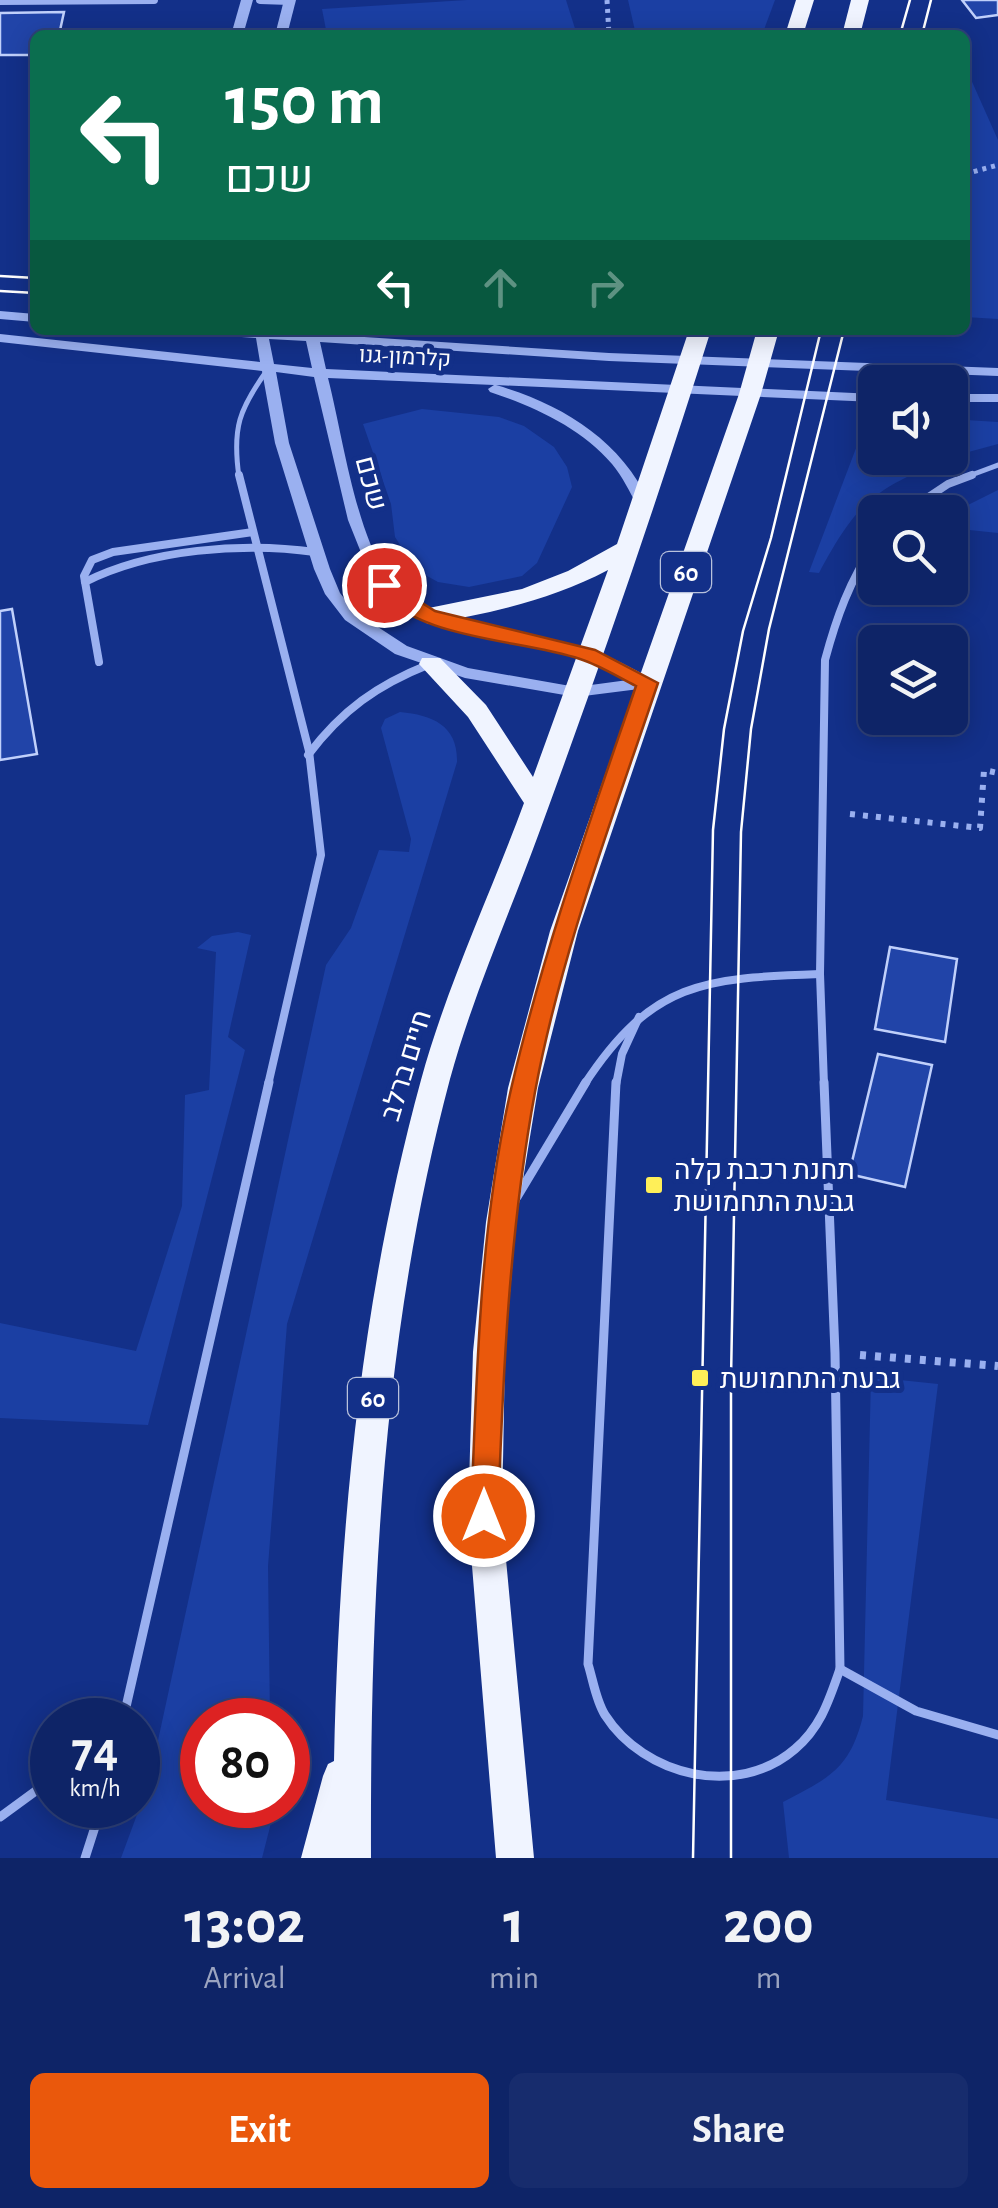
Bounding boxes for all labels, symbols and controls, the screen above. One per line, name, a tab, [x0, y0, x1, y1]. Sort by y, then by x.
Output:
text: 150 m	[225, 67, 384, 137]
icon: left	[60, 70, 190, 200]
text: שכם	[225, 156, 314, 201]
icon: left	[368, 260, 423, 315]
icon: ahead	[473, 260, 528, 315]
icon: right	[578, 260, 633, 315]
street label: קלרמון-גנו	[358, 344, 452, 370]
map controls	[858, 365, 968, 735]
button: sound	[858, 365, 968, 475]
street label: שכם	[349, 453, 391, 514]
button: search	[858, 495, 968, 605]
pin	[342, 543, 427, 628]
road number: 60	[661, 552, 711, 592]
icon: arrive	[357, 558, 412, 613]
button: layers	[858, 625, 968, 735]
street label: חיים ברלב	[377, 1007, 437, 1124]
place label: תחנת רכבת קלה גבעת התחמושת	[674, 1157, 855, 1217]
marker: תחנת רכבת קלה גבעת התחמושת	[643, 1174, 665, 1196]
place label: גבעת התחמושת	[720, 1366, 901, 1394]
marker: גבעת התחמושת	[689, 1367, 711, 1389]
road number: 60	[348, 1378, 398, 1418]
position arrow	[432, 1464, 536, 1568]
speed limit sign: 80	[180, 1698, 310, 1828]
text: 74	[72, 1726, 118, 1776]
text: km/h	[69, 1776, 121, 1801]
text: 13:02	[184, 1894, 305, 1954]
text: 1	[503, 1894, 525, 1954]
text: 200	[723, 1894, 814, 1954]
text: Arrival	[203, 1962, 286, 1994]
text: min	[489, 1962, 539, 1994]
text: m	[756, 1962, 781, 1994]
button: Exit	[30, 2073, 489, 2188]
button: Share	[509, 2073, 968, 2188]

